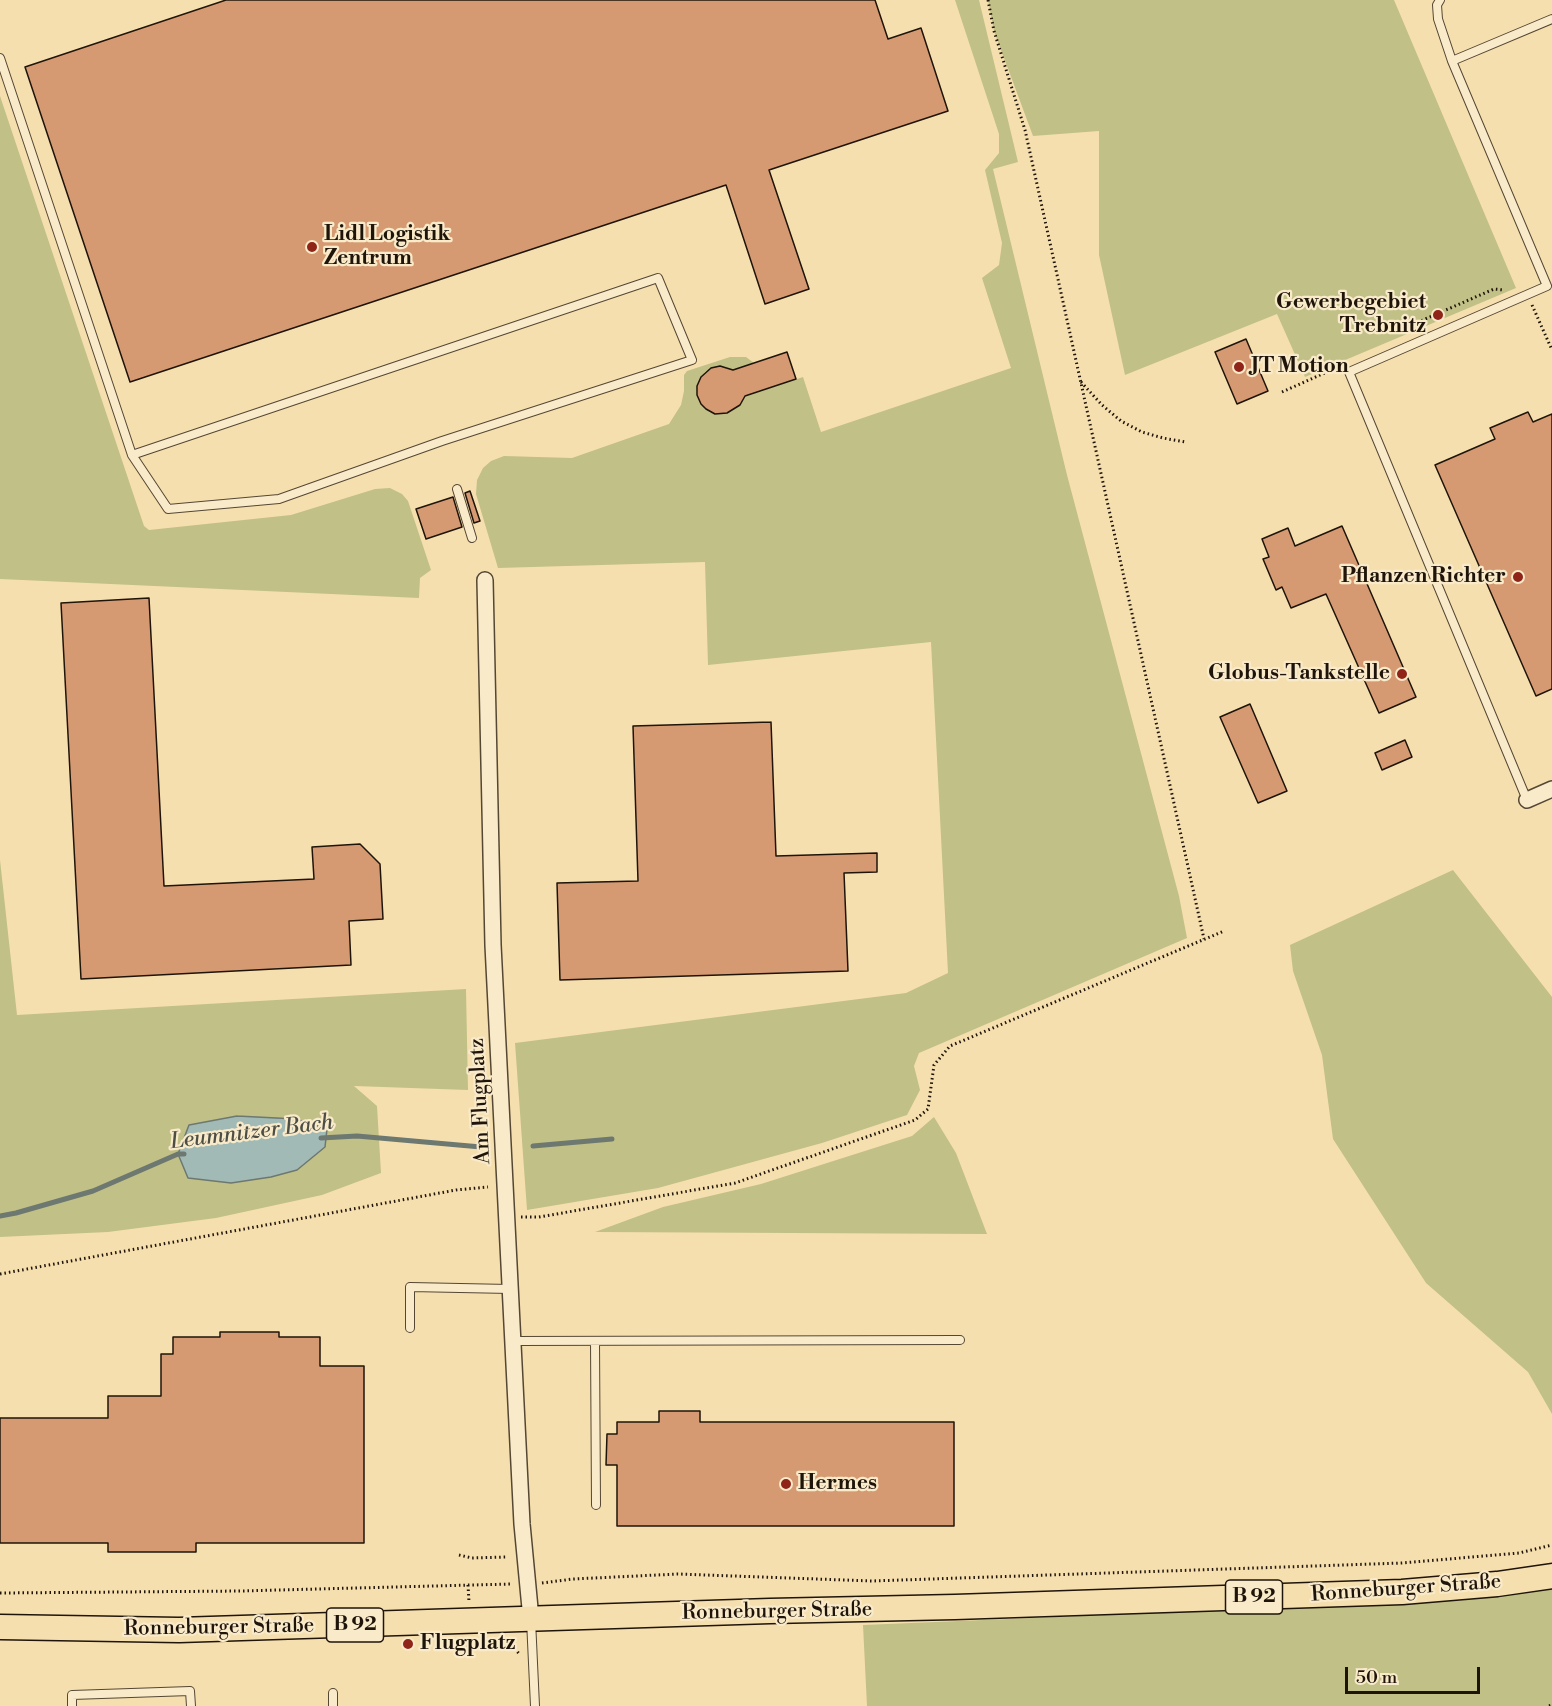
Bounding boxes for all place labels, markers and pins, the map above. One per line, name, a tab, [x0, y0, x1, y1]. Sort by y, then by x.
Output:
place label: Lidl Logistik Zentrum	[324, 222, 450, 272]
marker: Lidl Logistik Zentrum	[305, 240, 319, 254]
place label: Gewerbegebiet Trebnitz	[1276, 290, 1426, 340]
marker: Gewerbegebiet Trebnitz	[1431, 308, 1445, 322]
place label: JT Motion	[1251, 354, 1349, 380]
marker: JT Motion	[1232, 360, 1246, 374]
place label: Pflanzen Richter	[1341, 564, 1506, 590]
marker: Pflanzen Richter	[1511, 570, 1525, 584]
place label: Globus-Tankstelle	[1208, 661, 1390, 687]
marker: Globus-Tankstelle	[1395, 667, 1409, 681]
place label: Hermes	[798, 1471, 877, 1497]
marker: Hermes	[779, 1477, 793, 1491]
place label: Flugplatz	[420, 1631, 515, 1657]
marker: Flugplatz	[401, 1637, 415, 1651]

